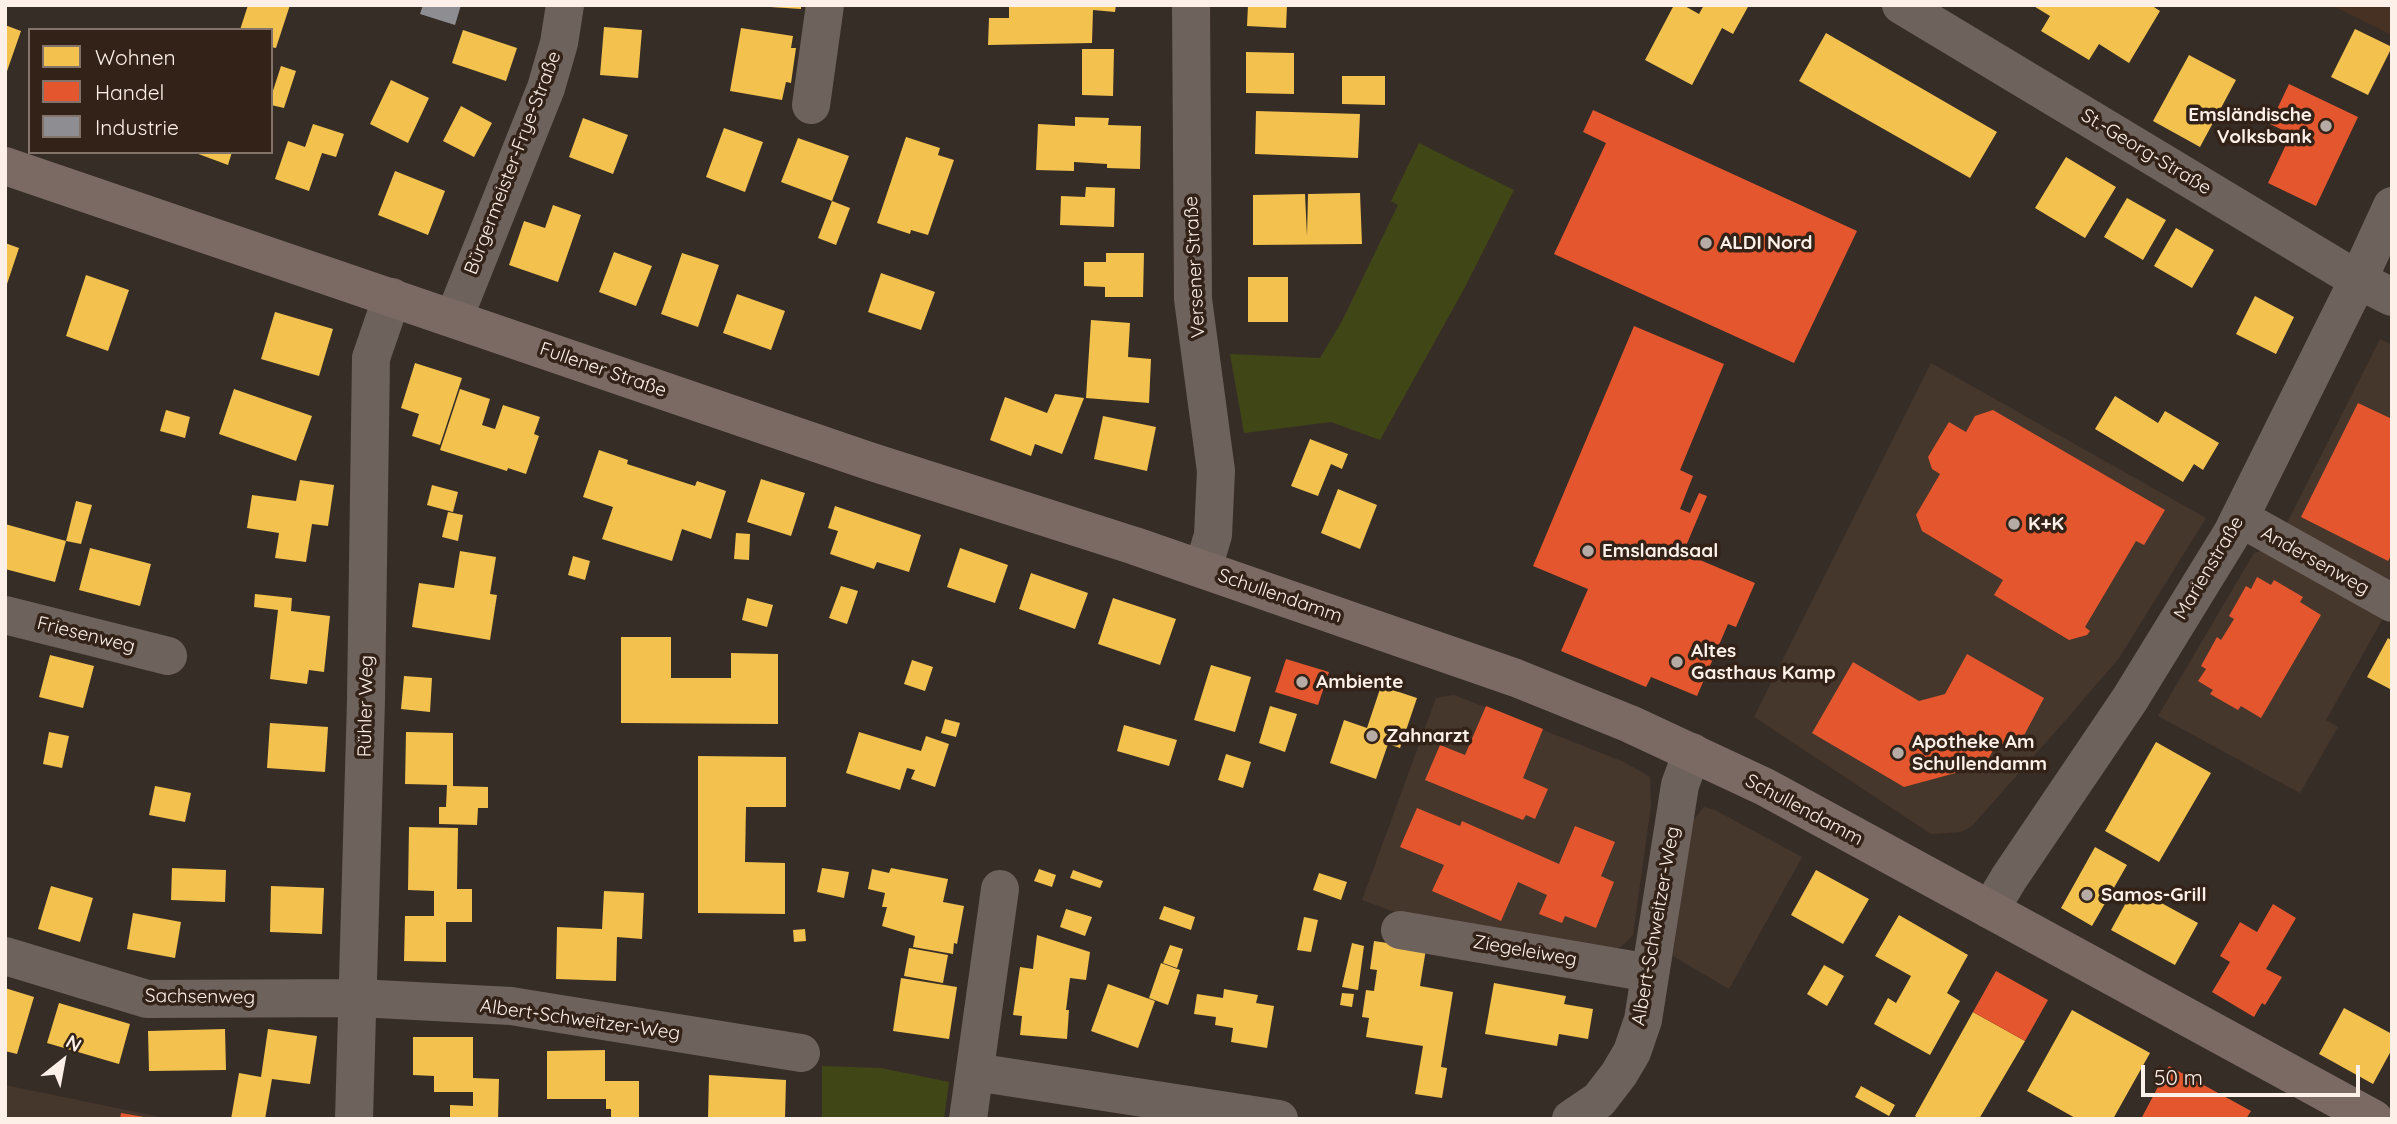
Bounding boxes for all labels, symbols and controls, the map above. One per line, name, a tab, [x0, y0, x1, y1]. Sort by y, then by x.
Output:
legend	[28, 28, 273, 154]
text: Wohnen	[95, 44, 176, 70]
street label: Bürgermeister-Frye-Straße	[460, 48, 566, 278]
text: Handel	[95, 79, 164, 105]
street label: St.-Georg-Straße	[2077, 104, 2215, 200]
place label: Emsländische Volksbank	[2188, 104, 2312, 148]
text: Industrie	[95, 114, 179, 140]
marker: Emsländische Volksbank	[2318, 118, 2334, 134]
street label: Versener Straße	[1180, 195, 1210, 339]
place label: ALDI Nord	[1720, 232, 1813, 254]
marker: ALDI Nord	[1698, 235, 1714, 251]
street label: Fullener Straße	[537, 338, 669, 402]
street label: Marienstraße	[2169, 512, 2249, 624]
place label: K+K	[2028, 513, 2064, 535]
marker: K+K	[2006, 516, 2022, 532]
street label: Andersenweg	[2257, 522, 2373, 600]
place label: Emslandsaal	[1602, 540, 1718, 562]
marker: Emslandsaal	[1580, 543, 1596, 559]
street label: Schullendamm	[1215, 564, 1345, 628]
street label: Friesenweg	[35, 612, 137, 658]
place label: Altes Gasthaus Kamp	[1691, 640, 1836, 684]
marker: Altes Gasthaus Kamp	[1669, 654, 1685, 670]
street label: Rühler Weg	[354, 655, 378, 757]
place label: Ambiente	[1316, 671, 1403, 693]
marker: Ambiente	[1294, 674, 1310, 690]
place label: Zahnarzt	[1386, 725, 1470, 747]
marker: Zahnarzt	[1364, 728, 1380, 744]
place label: Apotheke Am Schullendamm	[1912, 731, 2047, 775]
marker: Apotheke Am Schullendamm	[1890, 745, 1906, 761]
street label: Schullendamm	[1741, 769, 1867, 851]
street label: Albert-Schweitzer-Weg	[1627, 825, 1685, 1027]
place label: Samos-Grill	[2101, 884, 2207, 906]
marker: Samos-Grill	[2079, 887, 2095, 903]
street label: Ziegeleiweg	[1471, 931, 1579, 971]
street label: Sachsenweg	[145, 985, 255, 1009]
street label: Albert-Schweitzer-Weg	[478, 995, 682, 1045]
north arrow	[28, 1026, 98, 1096]
text: N	[62, 1029, 86, 1057]
scale bar	[2145, 1050, 2364, 1094]
text: 50 m	[2154, 1064, 2203, 1090]

